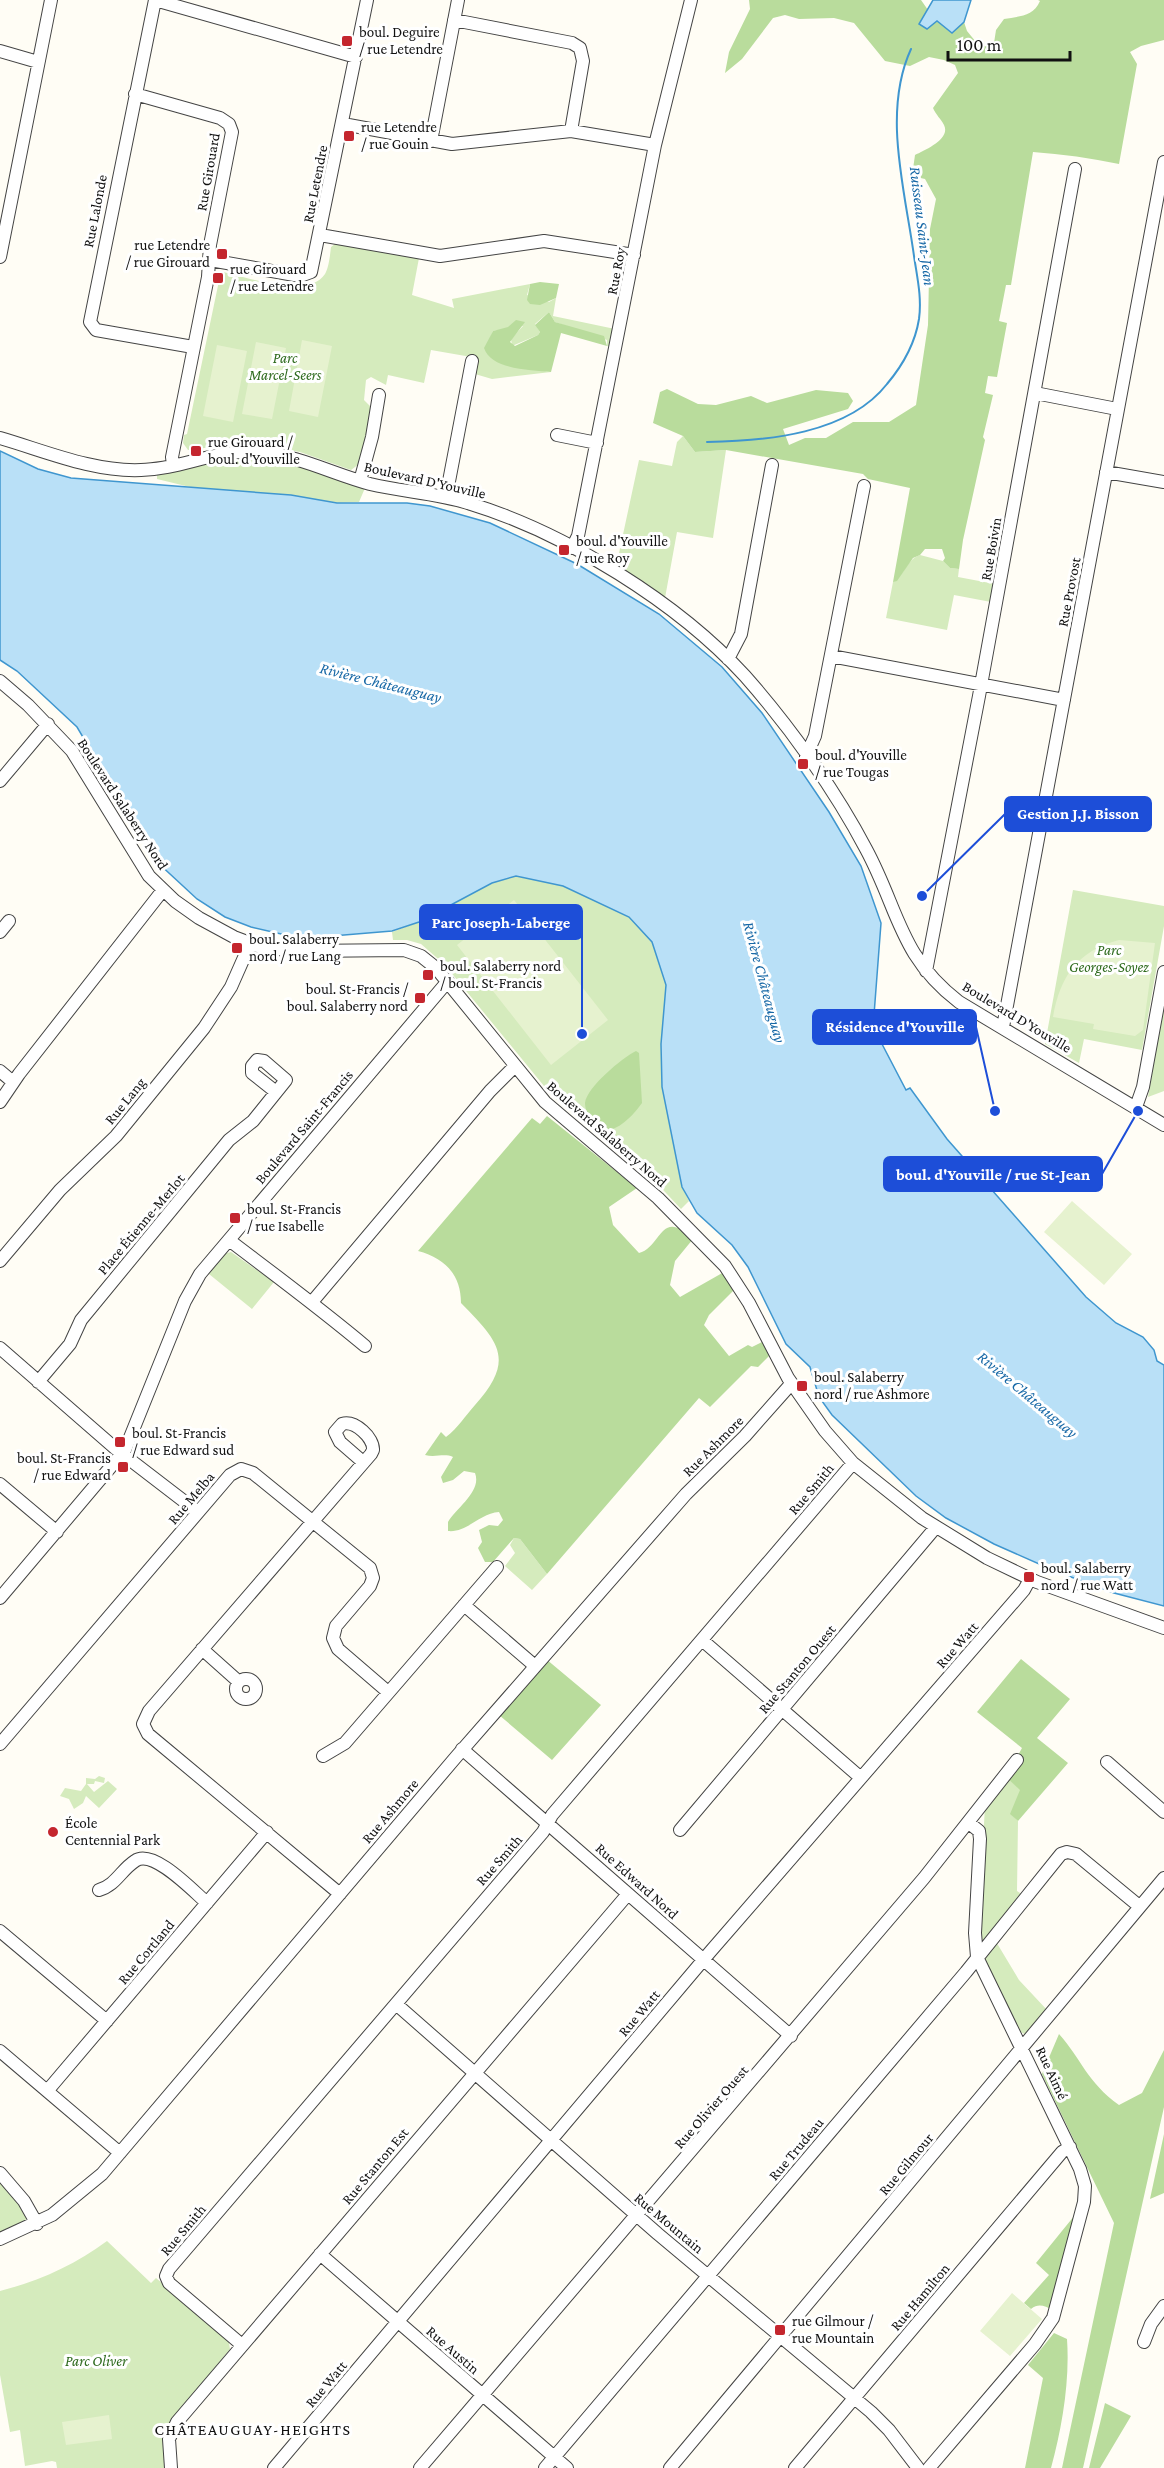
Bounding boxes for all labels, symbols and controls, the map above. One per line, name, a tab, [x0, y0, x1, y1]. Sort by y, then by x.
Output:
place label: boul. Deguire / rue Letendre	[359, 24, 443, 57]
scale bar	[948, 24, 1070, 62]
marker: boul. Deguire / rue Letendre	[340, 34, 354, 48]
text: 100 m	[957, 35, 1002, 55]
place label: rue Letendre / rue Gouin	[361, 119, 437, 152]
marker: rue Letendre / rue Gouin	[342, 129, 356, 143]
street label: Rue Girouard	[193, 132, 223, 212]
street label: Rue Letendre	[300, 144, 330, 224]
water label: Ruisseau Saint-Jean	[906, 166, 938, 287]
street label: Rue Lalonde	[80, 173, 110, 249]
place label: rue Letendre / rue Girouard	[125, 237, 210, 270]
street label: Rue Roy	[604, 246, 629, 296]
marker: rue Letendre / rue Girouard	[215, 247, 229, 261]
place label: rue Girouard / rue Letendre	[230, 261, 314, 294]
marker: rue Girouard / rue Letendre	[211, 271, 225, 285]
park label: Parc Marcel-Seers	[248, 350, 322, 383]
place label: rue Girouard / boul. d'Youville	[208, 434, 300, 467]
marker: rue Girouard / boul. d'Youville	[189, 444, 203, 458]
street label: Boulevard D'Youville	[363, 458, 488, 502]
street label: Rue Boivin	[978, 516, 1004, 582]
place label: boul. d'Youville / rue Roy	[576, 533, 668, 567]
marker: boul. d'Youville / rue Roy	[557, 543, 571, 557]
street label: Rue Provost	[1054, 555, 1084, 628]
water label: Rivière Châteauguay	[318, 659, 444, 707]
street label: Boulevard Salaberry Nord	[74, 735, 171, 873]
place label: boul. d'Youville / rue Tougas	[815, 747, 907, 781]
marker: boul. d'Youville / rue Tougas	[796, 757, 810, 771]
callout: Gestion J.J. Bisson	[1005, 797, 1151, 831]
text: Gestion J.J. Bisson	[1017, 805, 1139, 822]
callout: Parc Joseph-Laberge	[420, 905, 582, 939]
text: Parc Joseph-Laberge	[432, 914, 571, 931]
water label: Rivière Châteauguay	[739, 920, 789, 1045]
place label: boul. Salaberry nord / rue Lang	[249, 931, 341, 965]
marker: boul. Salaberry nord / rue Lang	[230, 941, 244, 955]
park label: Parc Georges-Soyez	[1069, 942, 1149, 976]
place label: boul. Salaberry nord / boul. St-Francis	[440, 958, 561, 991]
marker: boul. Salaberry nord / boul. St-Francis	[421, 968, 435, 982]
street label: Boulevard D'Youville	[960, 978, 1075, 1056]
place label: boul. St-Francis / boul. Salaberry nord	[287, 981, 409, 1015]
marker: boul. St-Francis / boul. Salaberry nord	[413, 991, 427, 1005]
callout: Résidence d'Youville	[813, 1010, 976, 1044]
text: Résidence d'Youville	[826, 1018, 965, 1035]
street label: Boulevard Saint-Francis	[252, 1067, 356, 1187]
street label: Rue Lang	[101, 1075, 149, 1128]
street label: Boulevard Salaberry Nord	[543, 1078, 670, 1191]
callout: boul. d'Youville / rue St-Jean	[884, 1157, 1102, 1191]
text: boul. d'Youville / rue St-Jean	[895, 1166, 1090, 1183]
street label: Place Étienne-Merlot	[94, 1170, 188, 1278]
place label: boul. St-Francis / rue Isabelle	[247, 1201, 341, 1234]
marker: boul. St-Francis / rue Isabelle	[228, 1211, 242, 1225]
water label: Rivière Châteauguay	[974, 1348, 1081, 1442]
place label: boul. Salaberry nord / rue Ashmore	[814, 1369, 930, 1402]
marker: boul. Salaberry nord / rue Ashmore	[795, 1379, 809, 1393]
street label: Rue Ashmore	[679, 1412, 747, 1480]
place label: boul. St-Francis / rue Edward sud	[132, 1425, 234, 1458]
marker: boul. St-Francis / rue Edward sud	[113, 1435, 127, 1449]
place label: boul. St-Francis / rue Edward	[17, 1450, 111, 1483]
marker: boul. St-Francis / rue Edward	[116, 1460, 130, 1474]
street label: Rue Smith	[785, 1460, 837, 1518]
street label: Rue Melba	[165, 1469, 217, 1527]
place label: boul. Salaberry nord / rue Watt	[1041, 1560, 1134, 1593]
marker: boul. Salaberry nord / rue Watt	[1022, 1570, 1036, 1584]
street label: Rue Watt	[933, 1618, 982, 1671]
street label: Rue Stanton Ouest	[755, 1621, 839, 1717]
street label: Rue Ashmore	[358, 1775, 422, 1846]
place label: École Centennial Park	[65, 1815, 161, 1848]
marker: École Centennial Park	[46, 1825, 60, 1839]
street label: Rue Smith	[473, 1832, 525, 1888]
street label: Rue Edward Nord	[593, 1840, 682, 1922]
street label: Rue Cortland	[115, 1917, 178, 1987]
street label: Rue Watt	[615, 1986, 664, 2039]
street label: Rue Aimé	[1033, 2044, 1071, 2102]
street label: Rue Olivier Ouest	[671, 2062, 752, 2152]
street label: Rue Trudeau	[765, 2115, 827, 2183]
street label: Rue Stanton Est	[338, 2124, 412, 2207]
street label: Rue Gilmour	[876, 2129, 937, 2198]
street label: Rue Mountain	[631, 2189, 707, 2257]
street label: Rue Smith	[157, 2201, 209, 2259]
street label: Rue Hamilton	[887, 2260, 953, 2334]
place label: rue Gilmour / rue Mountain	[792, 2313, 874, 2346]
street label: Rue Austin	[423, 2323, 483, 2377]
marker: rue Gilmour / rue Mountain	[773, 2323, 787, 2337]
park label: Parc Oliver	[65, 2353, 128, 2369]
street label: Rue Watt	[302, 2357, 351, 2410]
district label: CHÂTEAUGUAY-HEIGHTS	[155, 2421, 352, 2438]

